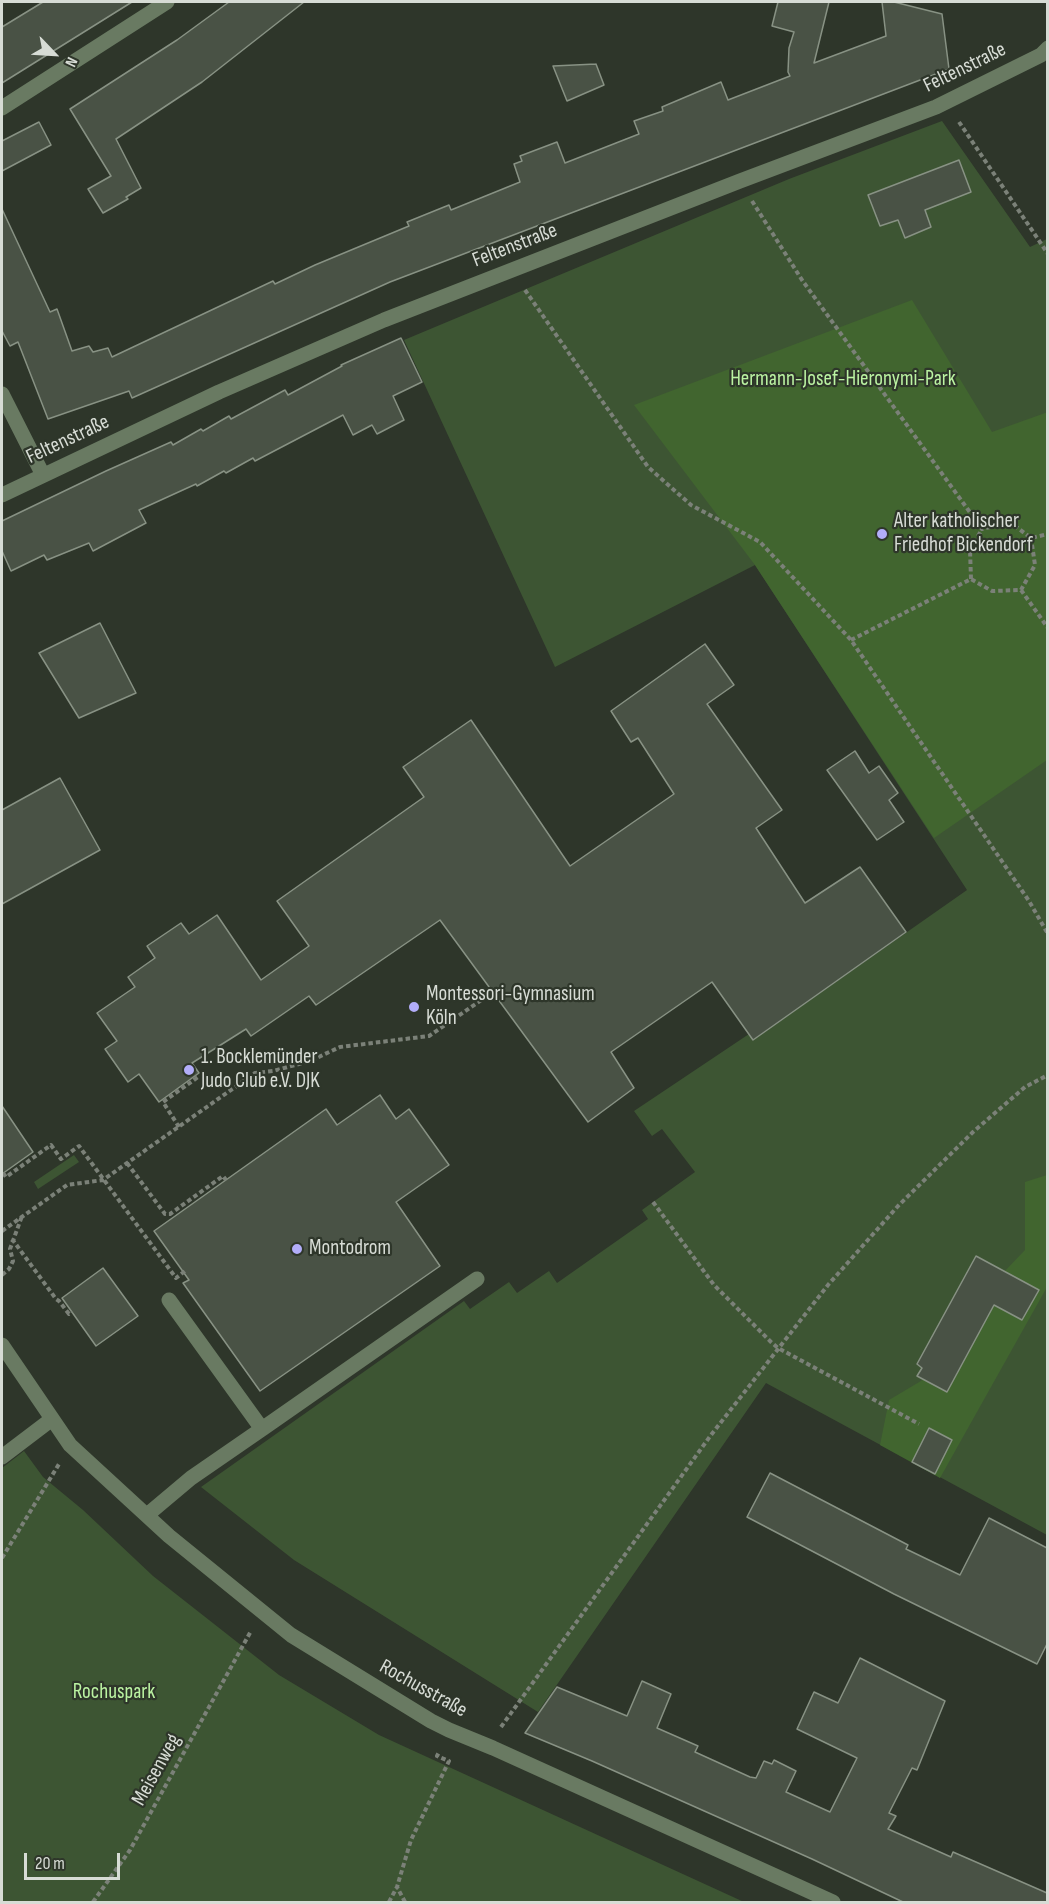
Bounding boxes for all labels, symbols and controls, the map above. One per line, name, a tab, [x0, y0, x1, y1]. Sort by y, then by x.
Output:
north arrow	[24, 24, 84, 84]
street label: Feltenstraße	[920, 37, 1010, 99]
text: N	[60, 54, 81, 70]
street label: Feltenstraße	[469, 218, 561, 274]
park label: Hermann-Josef-Hieronymi-Park	[730, 367, 956, 393]
street label: Feltenstraße	[22, 410, 114, 470]
place label: Alter katholischer Friedhof Bickendorf	[894, 509, 1033, 559]
marker: Alter katholischer Friedhof Bickendorf	[875, 527, 889, 541]
place label: Montessori-Gymnasium Köln	[426, 982, 595, 1032]
marker: Montessori-Gymnasium Köln	[407, 1000, 421, 1014]
place label: 1. Bocklemünder Judo Club e.V. DJK	[201, 1045, 320, 1095]
marker: 1. Bocklemünder Judo Club e.V. DJK	[182, 1063, 196, 1077]
place label: Montodrom	[309, 1236, 391, 1262]
marker: Montodrom	[290, 1242, 304, 1256]
street label: Rochusstraße	[375, 1655, 471, 1723]
park label: Rochuspark	[73, 1680, 155, 1706]
street label: Meisenweg	[127, 1730, 187, 1810]
scale bar	[27, 1841, 123, 1879]
text: 20 m	[35, 1853, 65, 1874]

